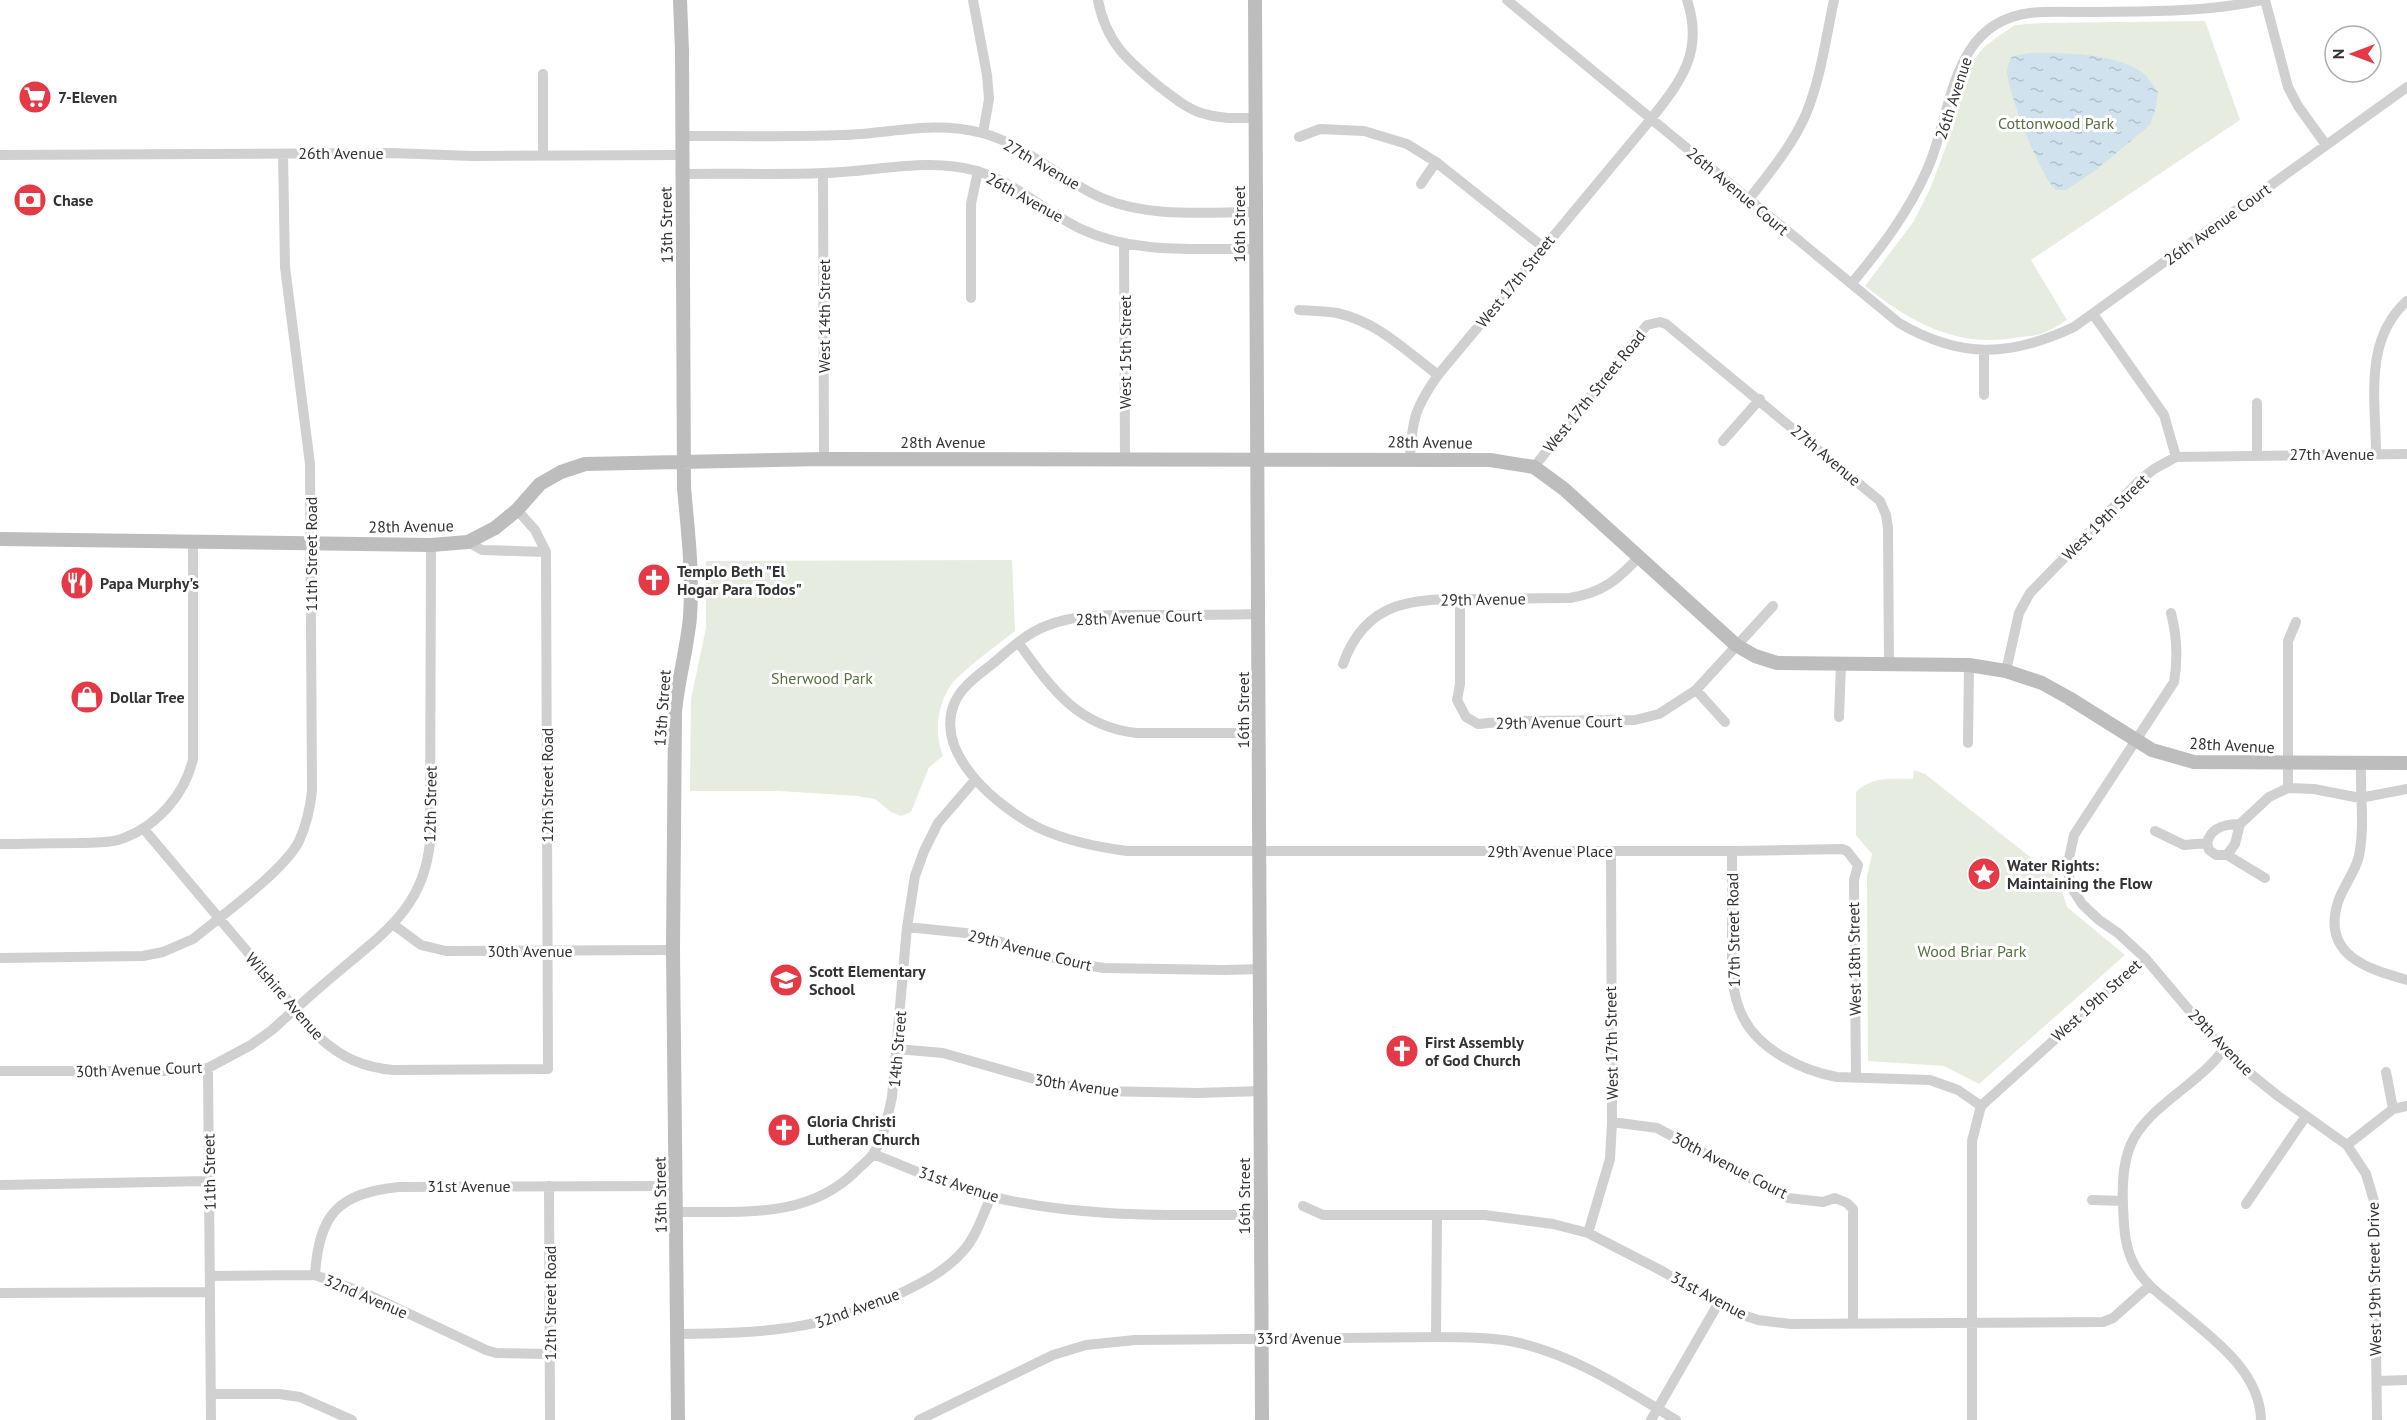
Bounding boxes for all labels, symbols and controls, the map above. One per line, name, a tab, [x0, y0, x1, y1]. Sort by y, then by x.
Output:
north arrow	[2323, 24, 2383, 84]
text: N	[2328, 49, 2348, 59]
street label: 26th Avenue	[1930, 54, 1976, 142]
supermarket icon: 7-Eleven	[17, 79, 53, 115]
place label: 7-Eleven	[58, 87, 117, 107]
park label: Cottonwood Park	[1998, 113, 2114, 133]
street label: 27th Avenue	[1000, 134, 1084, 194]
street label: 26th Avenue	[298, 143, 384, 163]
street label: 26th Avenue Court	[1683, 143, 1793, 240]
street label: 26th Avenue	[983, 168, 1067, 226]
street label: 26th Avenue Court	[2160, 178, 2275, 269]
bank icon: Chase	[12, 182, 48, 218]
street label: 16th Street	[1229, 185, 1249, 262]
street label: 13th Street	[655, 186, 677, 264]
place label: Chase	[53, 190, 93, 210]
street label: West 17th Street	[1472, 230, 1559, 331]
street label: West 14th Street	[814, 258, 834, 373]
street label: West 15th Street	[1115, 294, 1135, 409]
street label: West 17th Street Road	[1539, 326, 1649, 456]
street label: 27th Avenue	[1787, 420, 1865, 490]
street label: 28th Avenue	[1387, 431, 1473, 453]
street label: 28th Avenue	[900, 432, 986, 452]
street label: 27th Avenue	[2290, 444, 2374, 464]
street label: West 19th Street	[2058, 469, 2153, 564]
street label: 11th Street Road	[301, 497, 321, 611]
street label: 28th Avenue	[368, 515, 454, 537]
place label: Templo Beth "El Hogar Para Todos"	[677, 561, 802, 599]
church icon: Templo Beth "El Hogar Para Todos"	[636, 562, 672, 598]
restaurant icon: Papa Murphy's	[59, 565, 95, 601]
place label: Papa Murphy's	[100, 573, 199, 593]
street label: 29th Avenue	[1440, 588, 1526, 610]
street label: 28th Avenue Court	[1075, 605, 1203, 629]
street label: 13th Street	[649, 668, 675, 747]
park label: Sherwood Park	[771, 668, 873, 688]
street label: 16th Street	[1233, 671, 1253, 748]
shop icon: Dollar Tree	[69, 679, 105, 715]
place label: Dollar Tree	[110, 687, 185, 707]
street label: 29th Avenue Court	[1495, 711, 1623, 733]
street label: 12th Street Road	[537, 728, 557, 842]
street label: 28th Avenue	[2189, 733, 2275, 757]
street label: 12th Street	[419, 765, 441, 843]
street label: 29th Avenue Place	[1487, 841, 1613, 861]
place label: Water Rights: Maintaining the Flow	[2007, 855, 2153, 893]
place icon: Water Rights: Maintaining the Flow	[1966, 856, 2002, 892]
street label: 17th Street Road	[1722, 873, 1744, 987]
street label: West 18th Street	[1843, 901, 1865, 1016]
street label: 29th Avenue Court	[966, 925, 1094, 975]
street label: 30th Avenue	[487, 941, 573, 961]
park label: Wood Briar Park	[1918, 941, 2027, 961]
street label: Wilshire Avenue	[242, 948, 328, 1044]
street label: West 19th Street	[2047, 954, 2145, 1046]
place label: Scott Elementary School	[809, 961, 926, 999]
school or university icon: Scott Elementary School	[768, 962, 804, 998]
street label: West 17th Street	[1600, 986, 1622, 1100]
street label: 29th Avenue	[2184, 1004, 2258, 1080]
street label: 14th Street	[884, 1009, 910, 1088]
place label: First Assembly of God Church	[1425, 1032, 1524, 1070]
church icon: First Assembly of God Church	[1384, 1033, 1420, 1069]
street label: 30th Avenue Court	[75, 1057, 203, 1081]
street label: 30th Avenue	[1033, 1069, 1121, 1101]
place label: Gloria Christi Lutheran Church	[807, 1111, 920, 1149]
church icon: Gloria Christi Lutheran Church	[766, 1112, 802, 1148]
street label: 30th Avenue Court	[1669, 1127, 1792, 1203]
street label: 11th Street	[198, 1133, 220, 1211]
street label: 13th Street	[649, 1156, 671, 1234]
street label: 16th Street	[1234, 1157, 1254, 1234]
street label: 31st Avenue	[916, 1162, 1002, 1206]
street label: 31st Avenue	[427, 1176, 511, 1196]
street label: West 19th Street Drive	[2363, 1202, 2385, 1356]
street label: 12th Street Road	[540, 1246, 560, 1360]
street label: 31st Avenue	[1668, 1267, 1750, 1323]
street label: 32nd Avenue	[321, 1269, 411, 1323]
street label: 32nd Avenue	[812, 1283, 902, 1333]
street label: 33rd Avenue	[1256, 1328, 1342, 1348]

